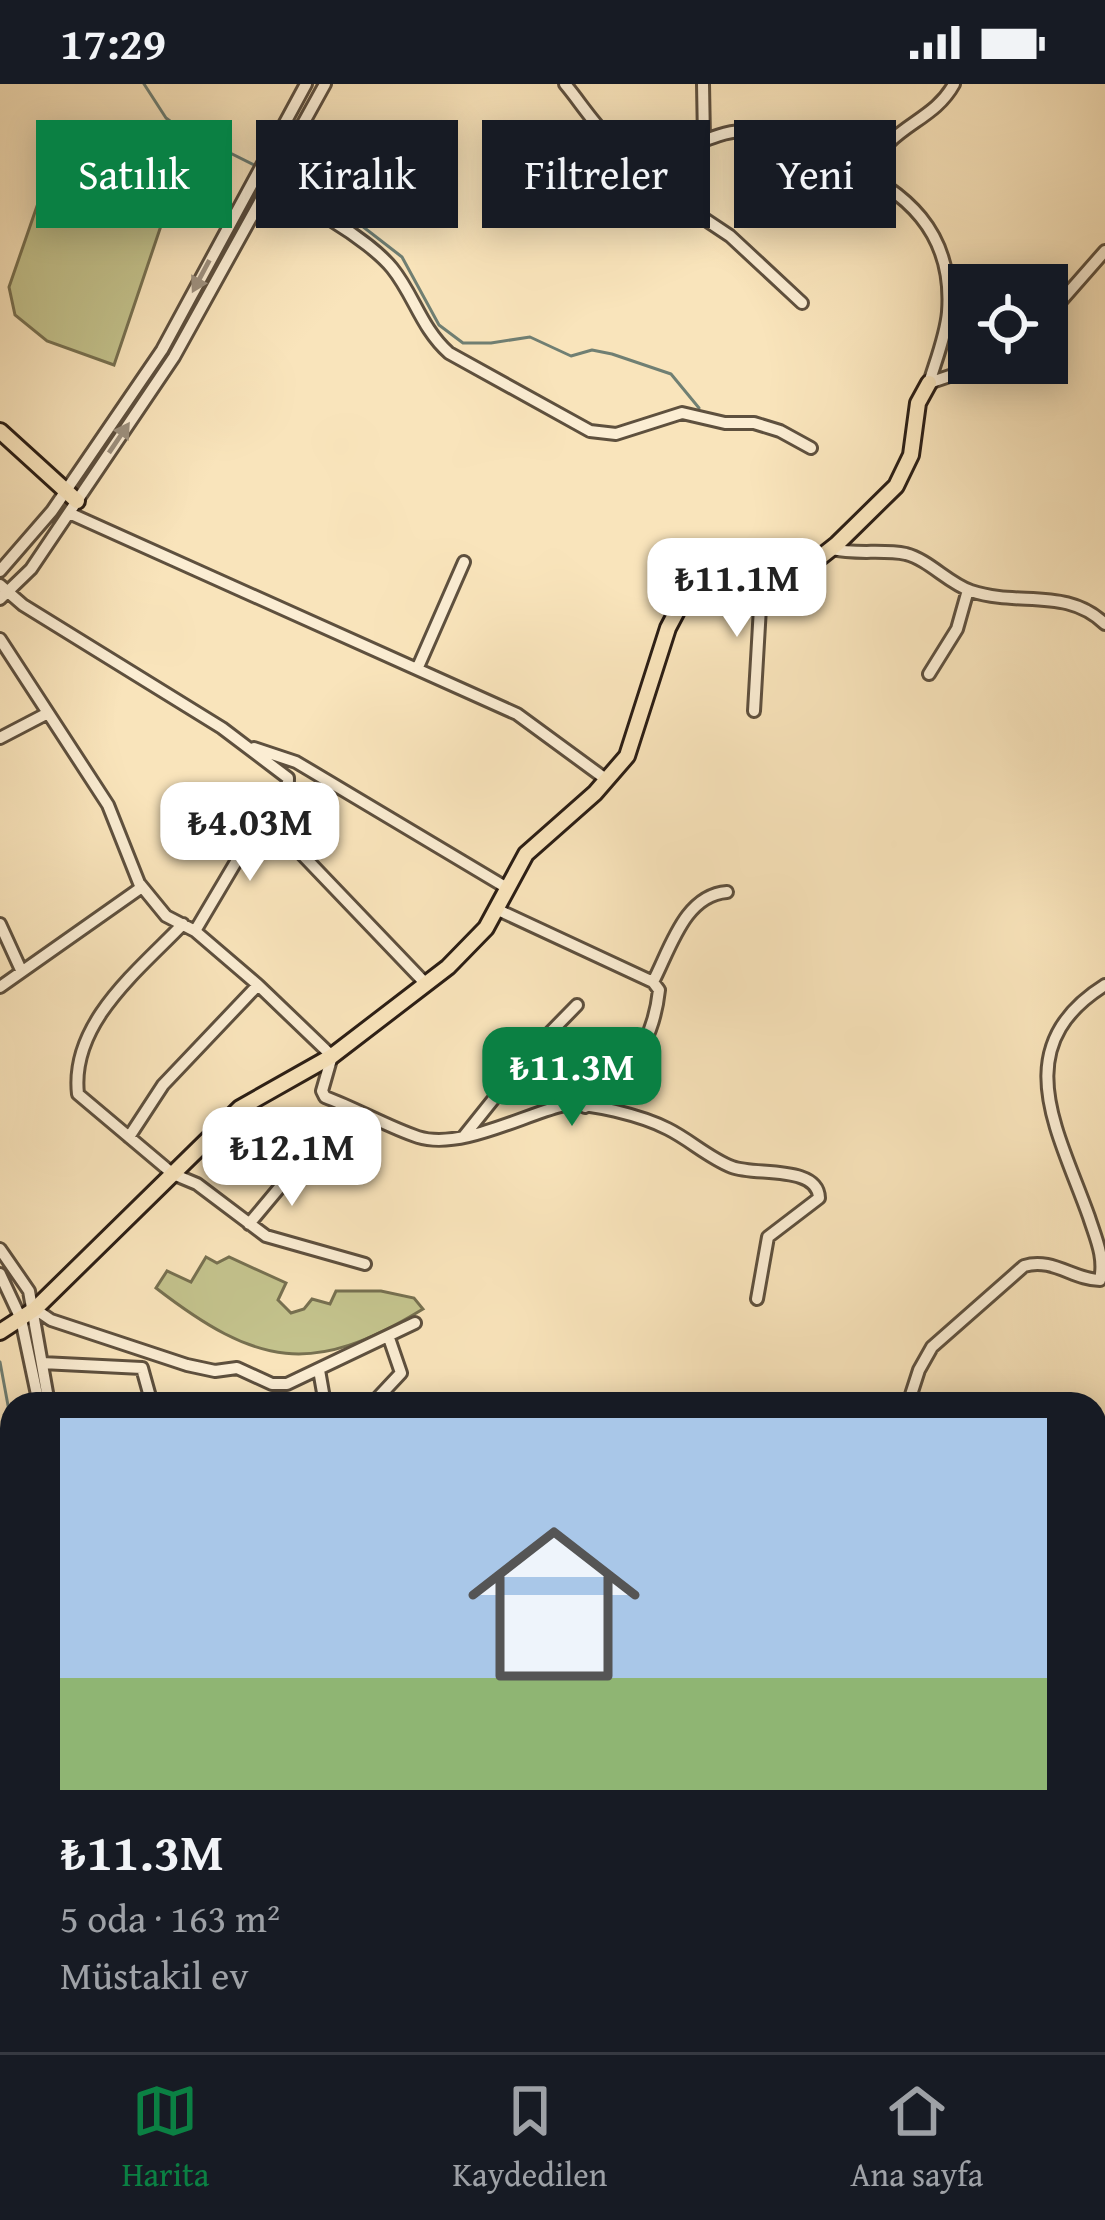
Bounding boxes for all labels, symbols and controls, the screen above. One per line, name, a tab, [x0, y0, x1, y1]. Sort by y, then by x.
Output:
text: 17:29	[60, 10, 166, 75]
chip: Satılık	[36, 120, 232, 228]
chip: Kiralık	[256, 120, 458, 228]
chip: Filtreler	[482, 120, 710, 228]
chip: Yeni	[734, 120, 896, 228]
one-way arrow	[191, 258, 212, 293]
map controls	[948, 264, 1068, 384]
button: locate	[948, 264, 1068, 384]
one-way arrow	[107, 422, 130, 454]
pin: ₺11.1M	[639, 538, 835, 640]
text: ₺11.1M	[674, 548, 800, 605]
pin: ₺4.03M	[152, 782, 348, 884]
text: ₺4.03M	[187, 792, 313, 849]
pin: ₺11.3M	[474, 1027, 670, 1129]
text: ₺11.3M	[509, 1037, 635, 1094]
pin: ₺12.1M	[194, 1107, 390, 1209]
text: ₺12.1M	[229, 1117, 355, 1174]
icon: home	[446, 1496, 662, 1712]
text: ₺11.3M	[60, 1814, 224, 1889]
text: 5 oda · 163 m²	[60, 1889, 280, 1946]
text: Müstakil ev	[60, 1946, 249, 2003]
tab: Harita	[122, 2078, 209, 2198]
tab: Kaydedilen	[453, 2078, 607, 2198]
tab: Ana sayfa	[851, 2078, 983, 2198]

